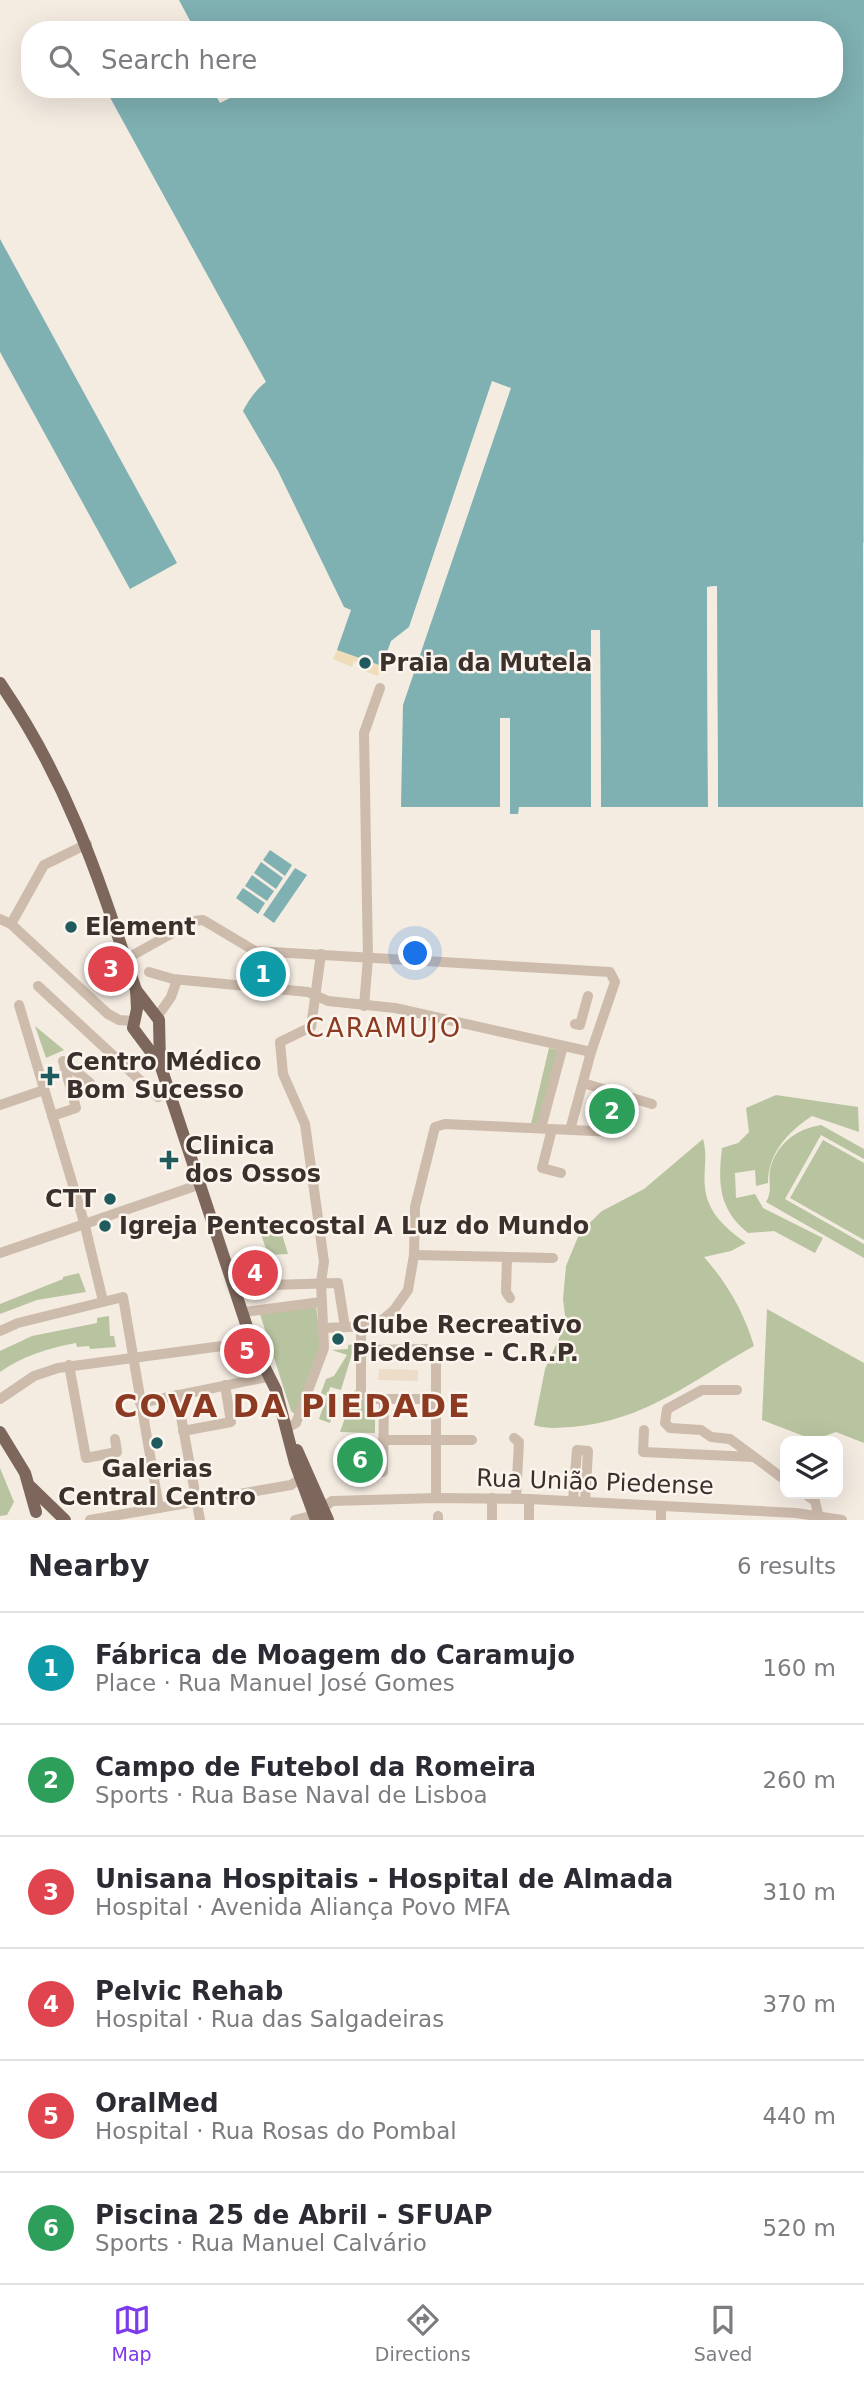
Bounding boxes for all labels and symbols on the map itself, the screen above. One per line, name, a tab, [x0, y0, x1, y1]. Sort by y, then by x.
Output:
place label: Praia da Mutela	[379, 649, 592, 677]
marker: Praia da Mutela	[357, 655, 373, 671]
place label: Element	[85, 913, 196, 941]
marker: Element	[63, 919, 79, 935]
your location	[398, 936, 432, 970]
pin: 3	[88, 943, 134, 995]
pin: 1	[240, 948, 286, 1000]
district label: CARAMUJO	[306, 1013, 462, 1043]
place label: Centro Médico Bom Sucesso	[66, 1048, 261, 1104]
marker: Centro Médico Bom Sucesso	[40, 1066, 60, 1086]
pin: 2	[589, 1085, 635, 1137]
place label: Clinica dos Ossos	[185, 1132, 321, 1188]
marker: Clinica dos Ossos	[159, 1150, 179, 1170]
place label: CTT	[45, 1185, 97, 1213]
marker: CTT	[102, 1191, 118, 1207]
place label: Igreja Pentecostal A Luz do Mundo	[119, 1212, 589, 1240]
marker: Igreja Pentecostal A Luz do Mundo	[97, 1218, 113, 1234]
pin: 4	[232, 1247, 278, 1299]
place label: Clube Recreativo Piedense - C.R.P.	[352, 1311, 582, 1367]
pin: 5	[224, 1325, 270, 1377]
marker: Clube Recreativo Piedense - C.R.P.	[330, 1331, 346, 1347]
district label: COVA DA PIEDADE	[114, 1387, 472, 1425]
pin: 6	[337, 1434, 383, 1486]
marker: Galerias Central Centro	[149, 1435, 165, 1451]
place label: Galerias Central Centro	[58, 1455, 256, 1511]
street label: Rua União Piedense	[476, 1464, 714, 1500]

